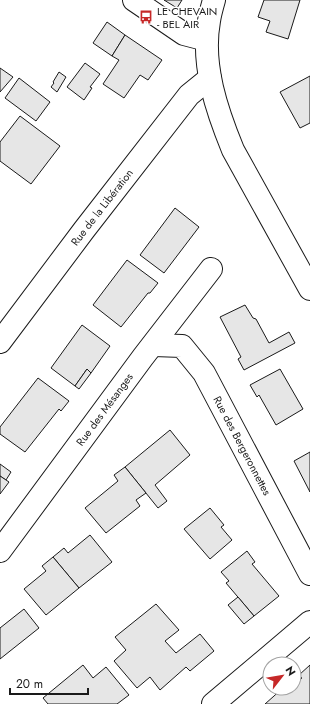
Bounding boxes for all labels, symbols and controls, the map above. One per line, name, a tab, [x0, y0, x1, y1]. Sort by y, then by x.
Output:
place label: LE CHEVAIN - BEL AIR	[157, 3, 217, 32]
bus stop icon: LE CHEVAIN - BEL AIR	[138, 9, 154, 25]
street label: Rue de la Libération	[67, 165, 137, 249]
street label: Rue des Mésanges	[72, 369, 137, 449]
street label: Rue des Bergeronnettes	[210, 393, 275, 499]
north arrow	[262, 656, 302, 696]
text: N	[281, 663, 300, 679]
scale bar	[10, 670, 88, 696]
text: 20 m	[16, 675, 43, 693]

